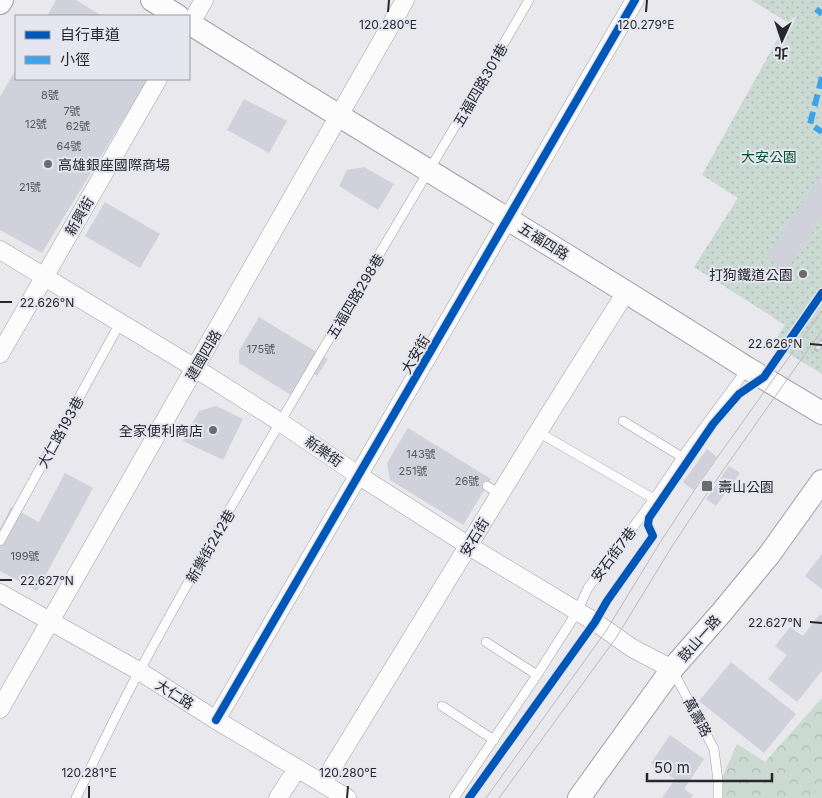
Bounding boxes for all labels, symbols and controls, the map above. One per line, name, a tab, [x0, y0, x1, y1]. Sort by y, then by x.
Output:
legend	[15, 15, 190, 80]
north arrow	[757, 15, 807, 65]
text: 120.280°E	[359, 17, 417, 32]
text: 120.279°E	[617, 17, 675, 32]
text: 自行車道	[60, 25, 120, 44]
street label: 五福四路301巷	[449, 40, 511, 130]
text: 北	[774, 45, 789, 62]
text: 小徑	[60, 50, 90, 69]
house number: 8號	[41, 88, 59, 102]
house number: 7號	[63, 104, 81, 118]
house number: 12號	[25, 117, 47, 131]
house number: 62號	[66, 119, 90, 133]
house number: 64號	[57, 139, 81, 153]
park label: 大安公園	[741, 148, 797, 165]
place label: 高雄銀座國際商場	[58, 156, 170, 173]
marker: 高雄銀座國際商場	[42, 158, 54, 170]
house number: 21號	[19, 180, 41, 194]
street label: 新興街	[61, 194, 97, 238]
street label: 五福四路	[516, 219, 572, 263]
street label: 五福四路298巷	[323, 251, 387, 341]
place label: 打狗鐵道公園	[709, 266, 793, 283]
marker: 打狗鐵道公園	[797, 268, 809, 280]
text: 22.626°N	[20, 295, 74, 310]
street label: 建國四路	[182, 327, 224, 383]
street label: 大安街	[397, 332, 433, 376]
text: 22.626°N	[748, 336, 802, 351]
house number: 175號	[247, 342, 275, 356]
street label: 大仁路193巷	[33, 393, 87, 471]
place label: 全家便利商店	[119, 422, 203, 439]
marker: 全家便利商店	[207, 424, 219, 436]
street label: 新樂街	[302, 432, 346, 470]
house number: 143號	[406, 447, 436, 461]
house number: 251號	[399, 464, 427, 478]
house number: 26號	[455, 474, 479, 488]
place label: 壽山公園	[718, 478, 774, 495]
marker: 壽山公園	[700, 479, 714, 493]
street label: 新樂街242巷	[182, 506, 238, 586]
street label: 安石街	[456, 515, 492, 559]
street label: 安石街7巷	[587, 523, 639, 585]
house number: 199號	[10, 549, 40, 563]
text: 22.627°N	[20, 573, 74, 588]
street label: 鼓山一路	[674, 611, 724, 665]
text: 22.627°N	[748, 615, 802, 630]
street label: 大仁路	[153, 676, 197, 712]
street label: 萬壽路	[681, 694, 715, 740]
scale bar	[647, 750, 772, 782]
text: 50 m	[654, 758, 690, 777]
text: 120.281°E	[61, 765, 117, 780]
text: 120.280°E	[319, 765, 377, 780]

